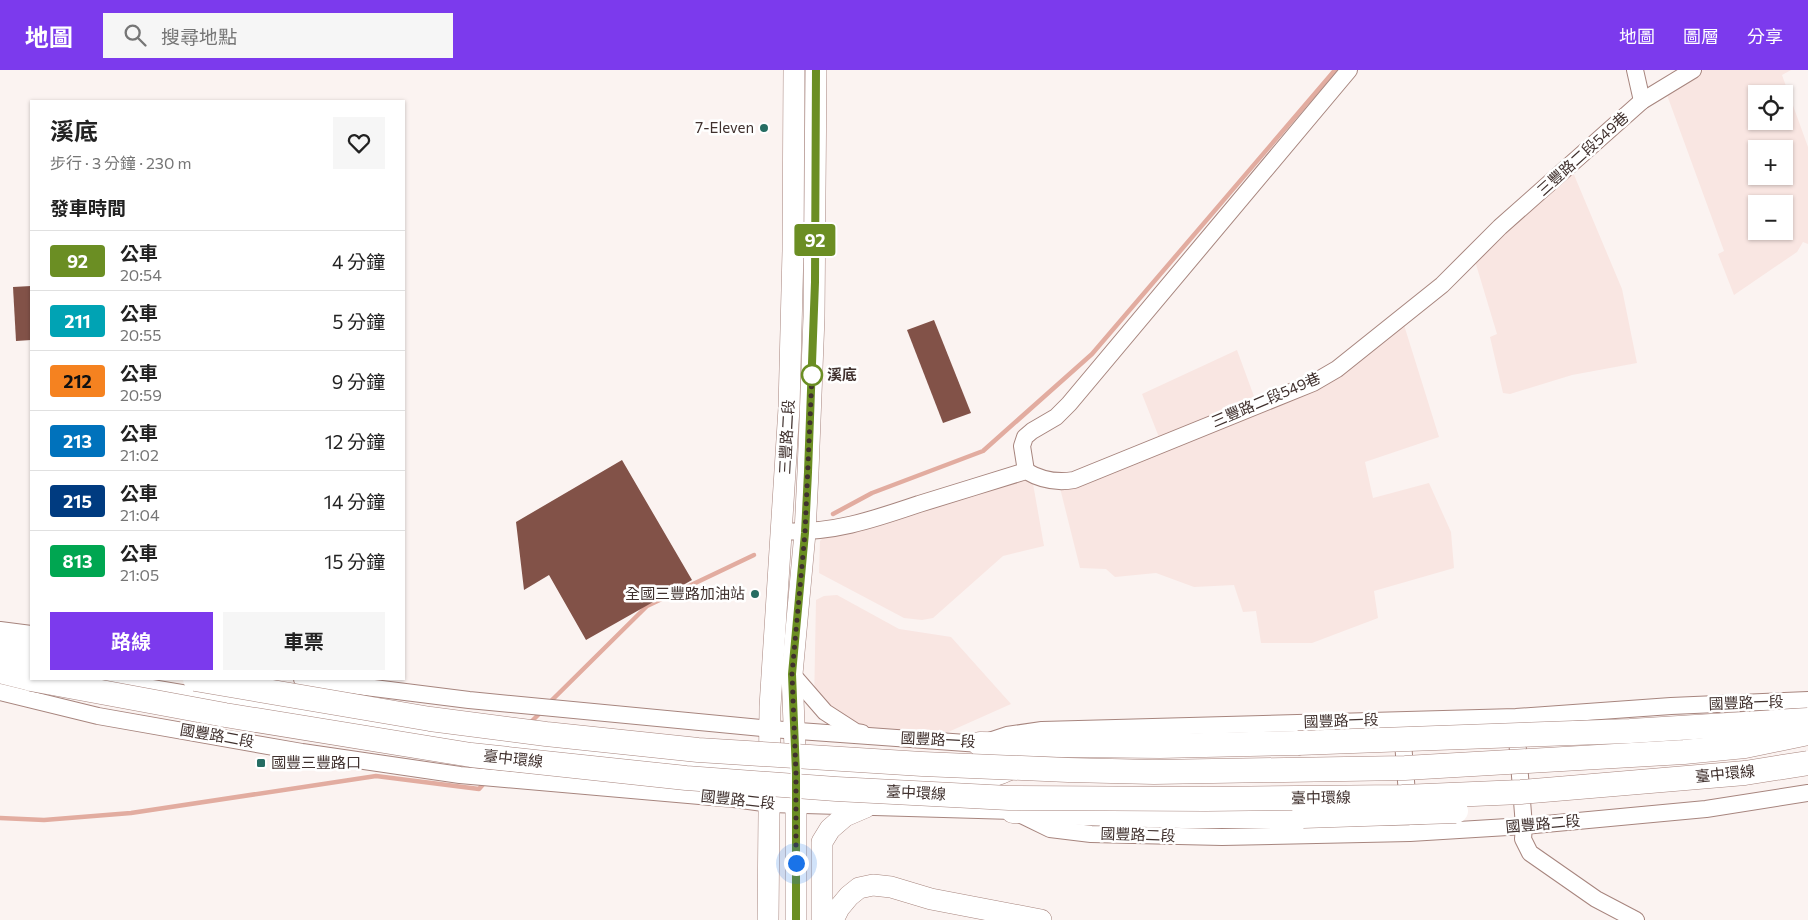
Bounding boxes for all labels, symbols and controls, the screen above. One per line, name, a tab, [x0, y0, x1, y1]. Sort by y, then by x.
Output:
search box	[103, 13, 453, 58]
icon: search	[121, 21, 149, 49]
text: 地圖	[25, 22, 73, 51]
text: 搜尋地點	[161, 25, 237, 48]
text: 地圖	[1619, 25, 1655, 47]
text: 圖層	[1683, 25, 1719, 47]
text: 分享	[1747, 25, 1783, 47]
map controls	[1748, 85, 1793, 240]
button: locate	[1748, 85, 1793, 130]
street label: 三豐路二段549巷	[1533, 108, 1632, 199]
text: 溪底	[50, 116, 98, 145]
button: heart	[333, 117, 385, 169]
place label: 7-Eleven	[695, 118, 754, 136]
marker: 7-Eleven	[758, 122, 770, 134]
button: +	[1748, 140, 1793, 185]
text: 步行 · 3 分鐘 · 230 m	[50, 153, 191, 172]
button: −	[1748, 195, 1793, 240]
text: 發車時間	[50, 196, 126, 219]
line badge: 92	[792, 224, 838, 256]
text: 92	[804, 229, 826, 251]
text: 公車	[120, 241, 158, 264]
text: 92	[67, 250, 88, 272]
text: 4 分鐘	[332, 250, 385, 273]
text: 20:54	[120, 265, 162, 284]
text: 公車	[120, 301, 158, 324]
text: 211	[64, 310, 91, 332]
text: 5 分鐘	[332, 310, 385, 333]
text: 20:55	[120, 325, 161, 344]
text: 公車	[120, 361, 158, 384]
marker: 溪底	[801, 364, 823, 386]
place label: 溪底	[827, 365, 857, 383]
street label: 三豐路二段549巷	[1208, 368, 1323, 430]
text: 212	[63, 370, 92, 392]
text: 9 分鐘	[332, 370, 385, 393]
text: 20:59	[120, 385, 162, 404]
street label: 三豐路二段	[775, 399, 797, 475]
text: 公車	[120, 421, 158, 444]
text: 213	[63, 430, 92, 452]
text: 12 分鐘	[325, 430, 385, 453]
text: 21:02	[120, 445, 159, 464]
text: 公車	[120, 481, 158, 504]
text: 215	[63, 490, 92, 512]
text: 14 分鐘	[324, 490, 385, 513]
text: 21:04	[120, 505, 160, 524]
text: 公車	[120, 541, 158, 564]
text: 813	[63, 550, 92, 572]
text: 15 分鐘	[324, 550, 385, 573]
text: 21:05	[120, 565, 159, 584]
place label: 全國三豐路加油站	[625, 584, 745, 602]
marker: 全國三豐路加油站	[749, 588, 761, 600]
button: 路線	[50, 612, 213, 670]
button: 車票	[223, 612, 385, 670]
street label: 國豐路一段	[1708, 692, 1784, 712]
street label: 國豐路一段	[1303, 710, 1379, 730]
street label: 國豐路二段	[179, 720, 256, 750]
street label: 國豐路一段	[900, 728, 976, 750]
street label: 臺中環線	[482, 746, 544, 770]
place label: 國豐三豐路口	[271, 753, 361, 771]
marker: 國豐三豐路口	[255, 757, 267, 769]
street label: 臺中環線	[1694, 761, 1756, 785]
street label: 臺中環線	[886, 781, 946, 803]
street label: 國豐路二段	[700, 786, 776, 812]
street label: 臺中環線	[1291, 787, 1351, 807]
street label: 國豐路二段	[1505, 811, 1581, 835]
street label: 國豐路二段	[1100, 824, 1176, 844]
your location	[784, 851, 809, 876]

